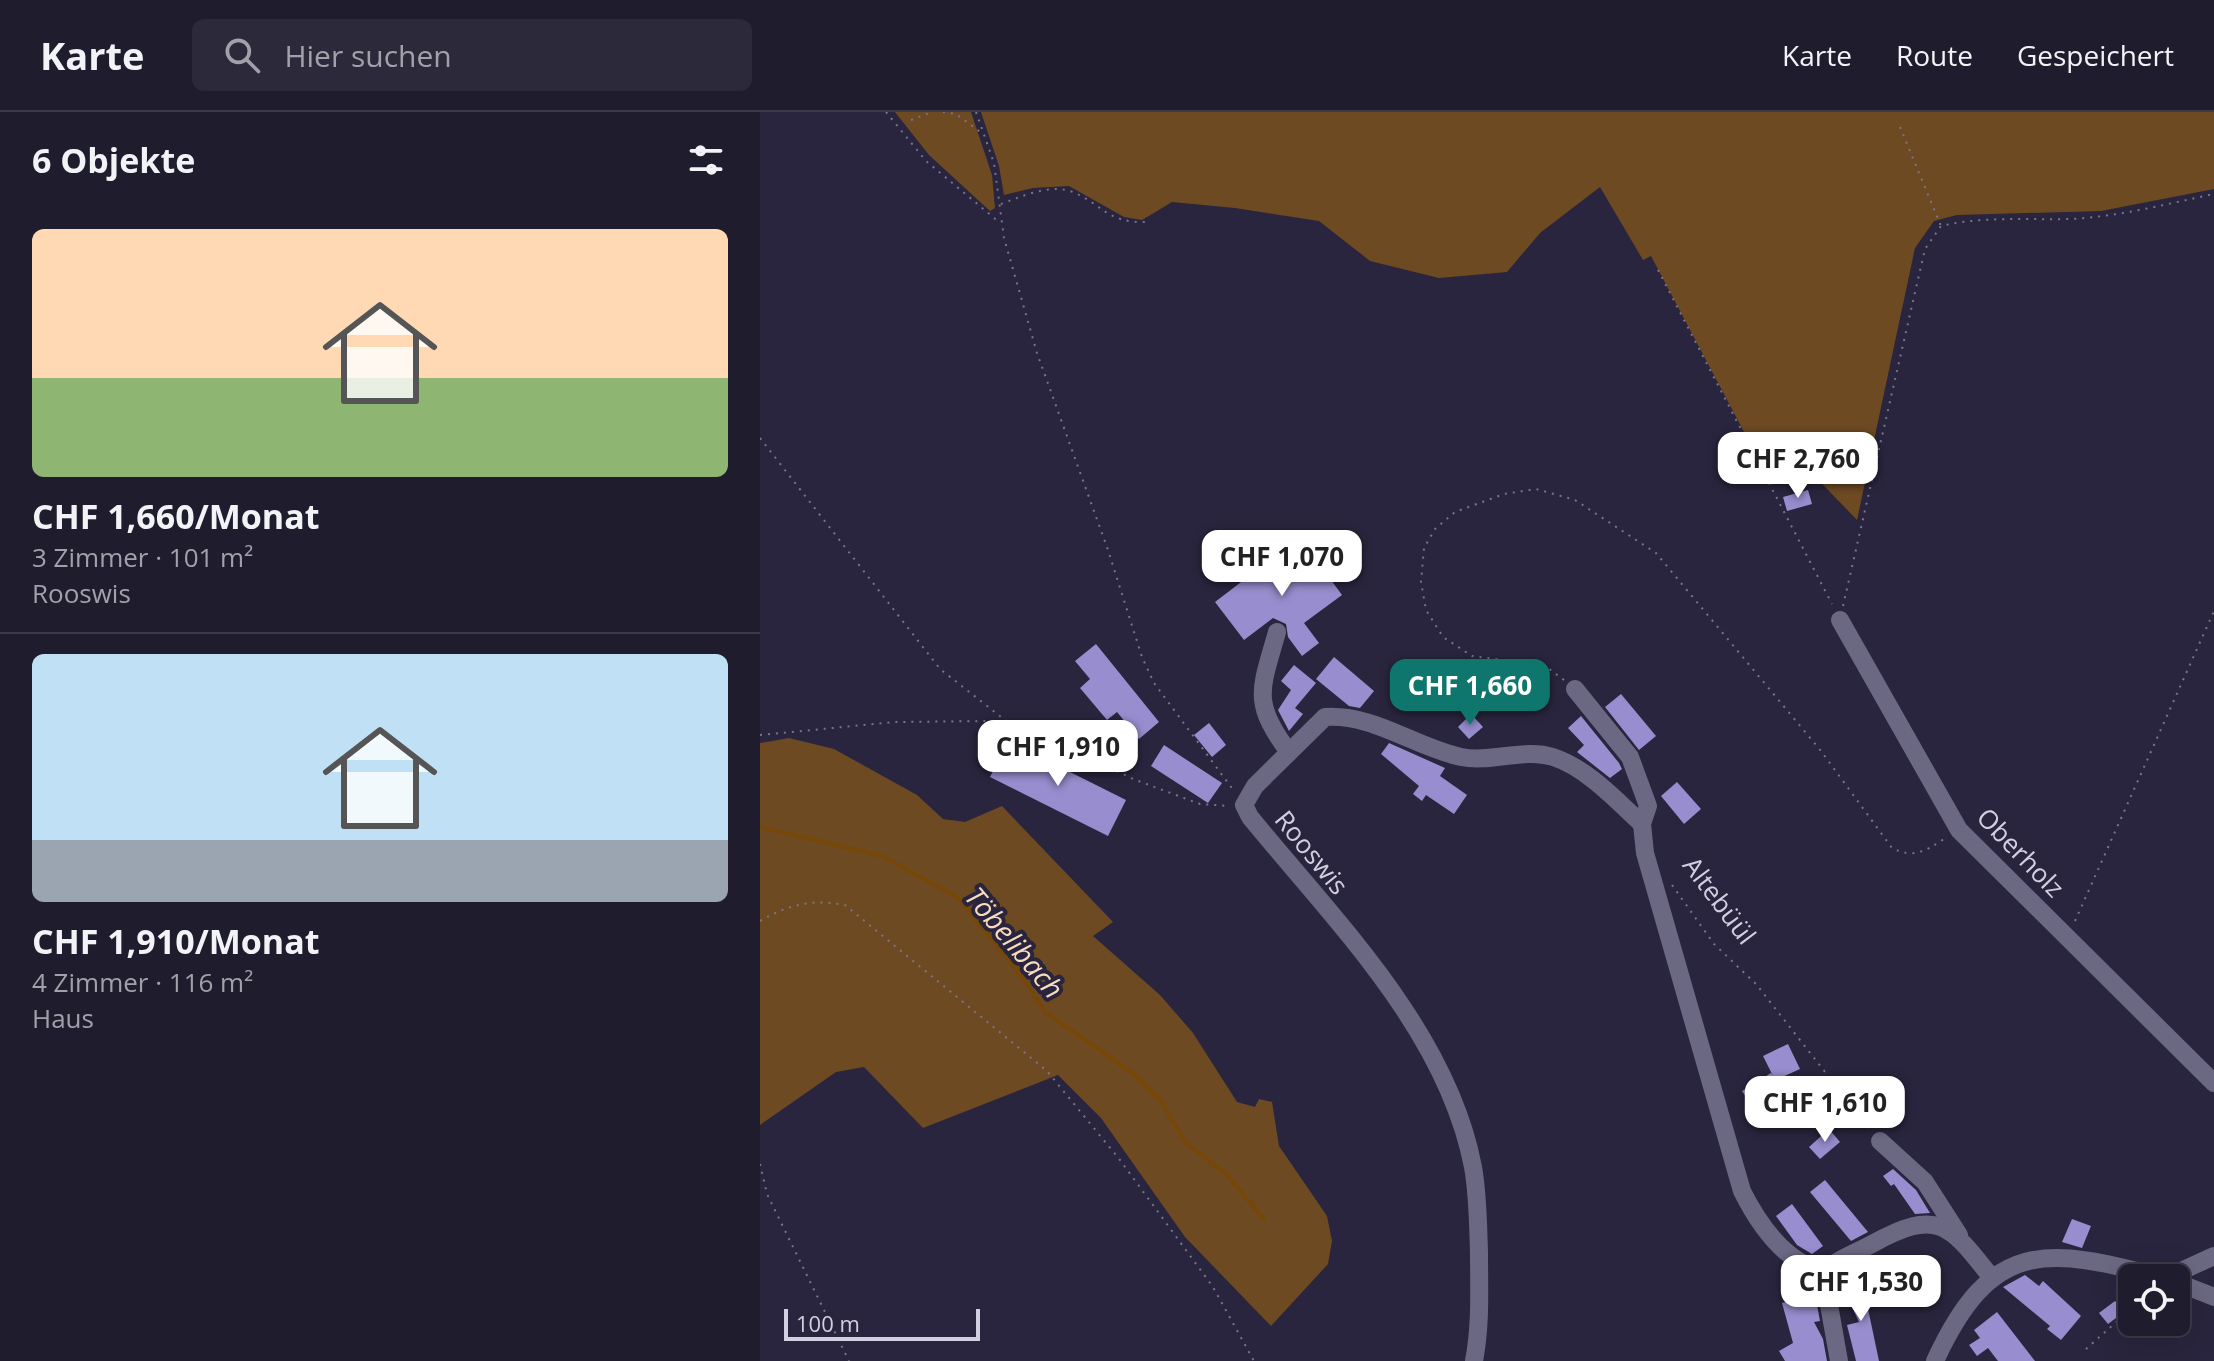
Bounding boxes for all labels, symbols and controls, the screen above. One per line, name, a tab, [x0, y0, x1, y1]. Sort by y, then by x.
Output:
search box	[192, 19, 752, 91]
text: Karte	[40, 29, 144, 81]
icon: search	[220, 33, 264, 77]
text: Hier suchen	[284, 35, 452, 76]
text: Karte	[1782, 36, 1852, 74]
text: Route	[1896, 36, 1973, 74]
text: Gespeichert	[2017, 36, 2174, 74]
text: 6 Objekte	[32, 137, 195, 183]
icon: filters	[684, 138, 728, 182]
icon: home	[308, 281, 452, 425]
pin: CHF 2,760	[1706, 432, 1890, 500]
text: CHF 2,760	[1736, 440, 1860, 476]
text: CHF 1,660/Monat	[32, 493, 319, 539]
pin: CHF 1,070	[1190, 530, 1374, 598]
text: CHF 1,070	[1220, 538, 1344, 574]
text: 3 Zimmer · 101 m²	[32, 539, 253, 575]
text: Rooswis	[32, 575, 131, 611]
pin: CHF 1,660	[1378, 659, 1562, 727]
text: CHF 1,660	[1408, 667, 1532, 703]
icon: home	[308, 706, 452, 850]
pin: CHF 1,910	[966, 720, 1150, 788]
text: CHF 1,910	[996, 728, 1120, 764]
street label: Oberholz	[1969, 799, 2073, 905]
street label: Rooswis	[1267, 802, 1357, 902]
street label: Altebüül	[1675, 849, 1765, 951]
water label: Töbelibach	[957, 878, 1073, 1006]
text: CHF 1,910/Monat	[32, 918, 319, 964]
text: 4 Zimmer · 116 m²	[32, 964, 253, 1000]
text: Haus	[32, 1000, 94, 1036]
pin: CHF 1,610	[1733, 1076, 1917, 1144]
text: CHF 1,610	[1763, 1084, 1887, 1120]
pin: CHF 1,530	[1769, 1255, 1953, 1323]
text: CHF 1,530	[1799, 1263, 1923, 1299]
map controls	[2118, 1264, 2190, 1336]
button: locate	[2118, 1264, 2190, 1336]
scale bar	[784, 1305, 980, 1341]
text: 100 m	[796, 1308, 860, 1338]

